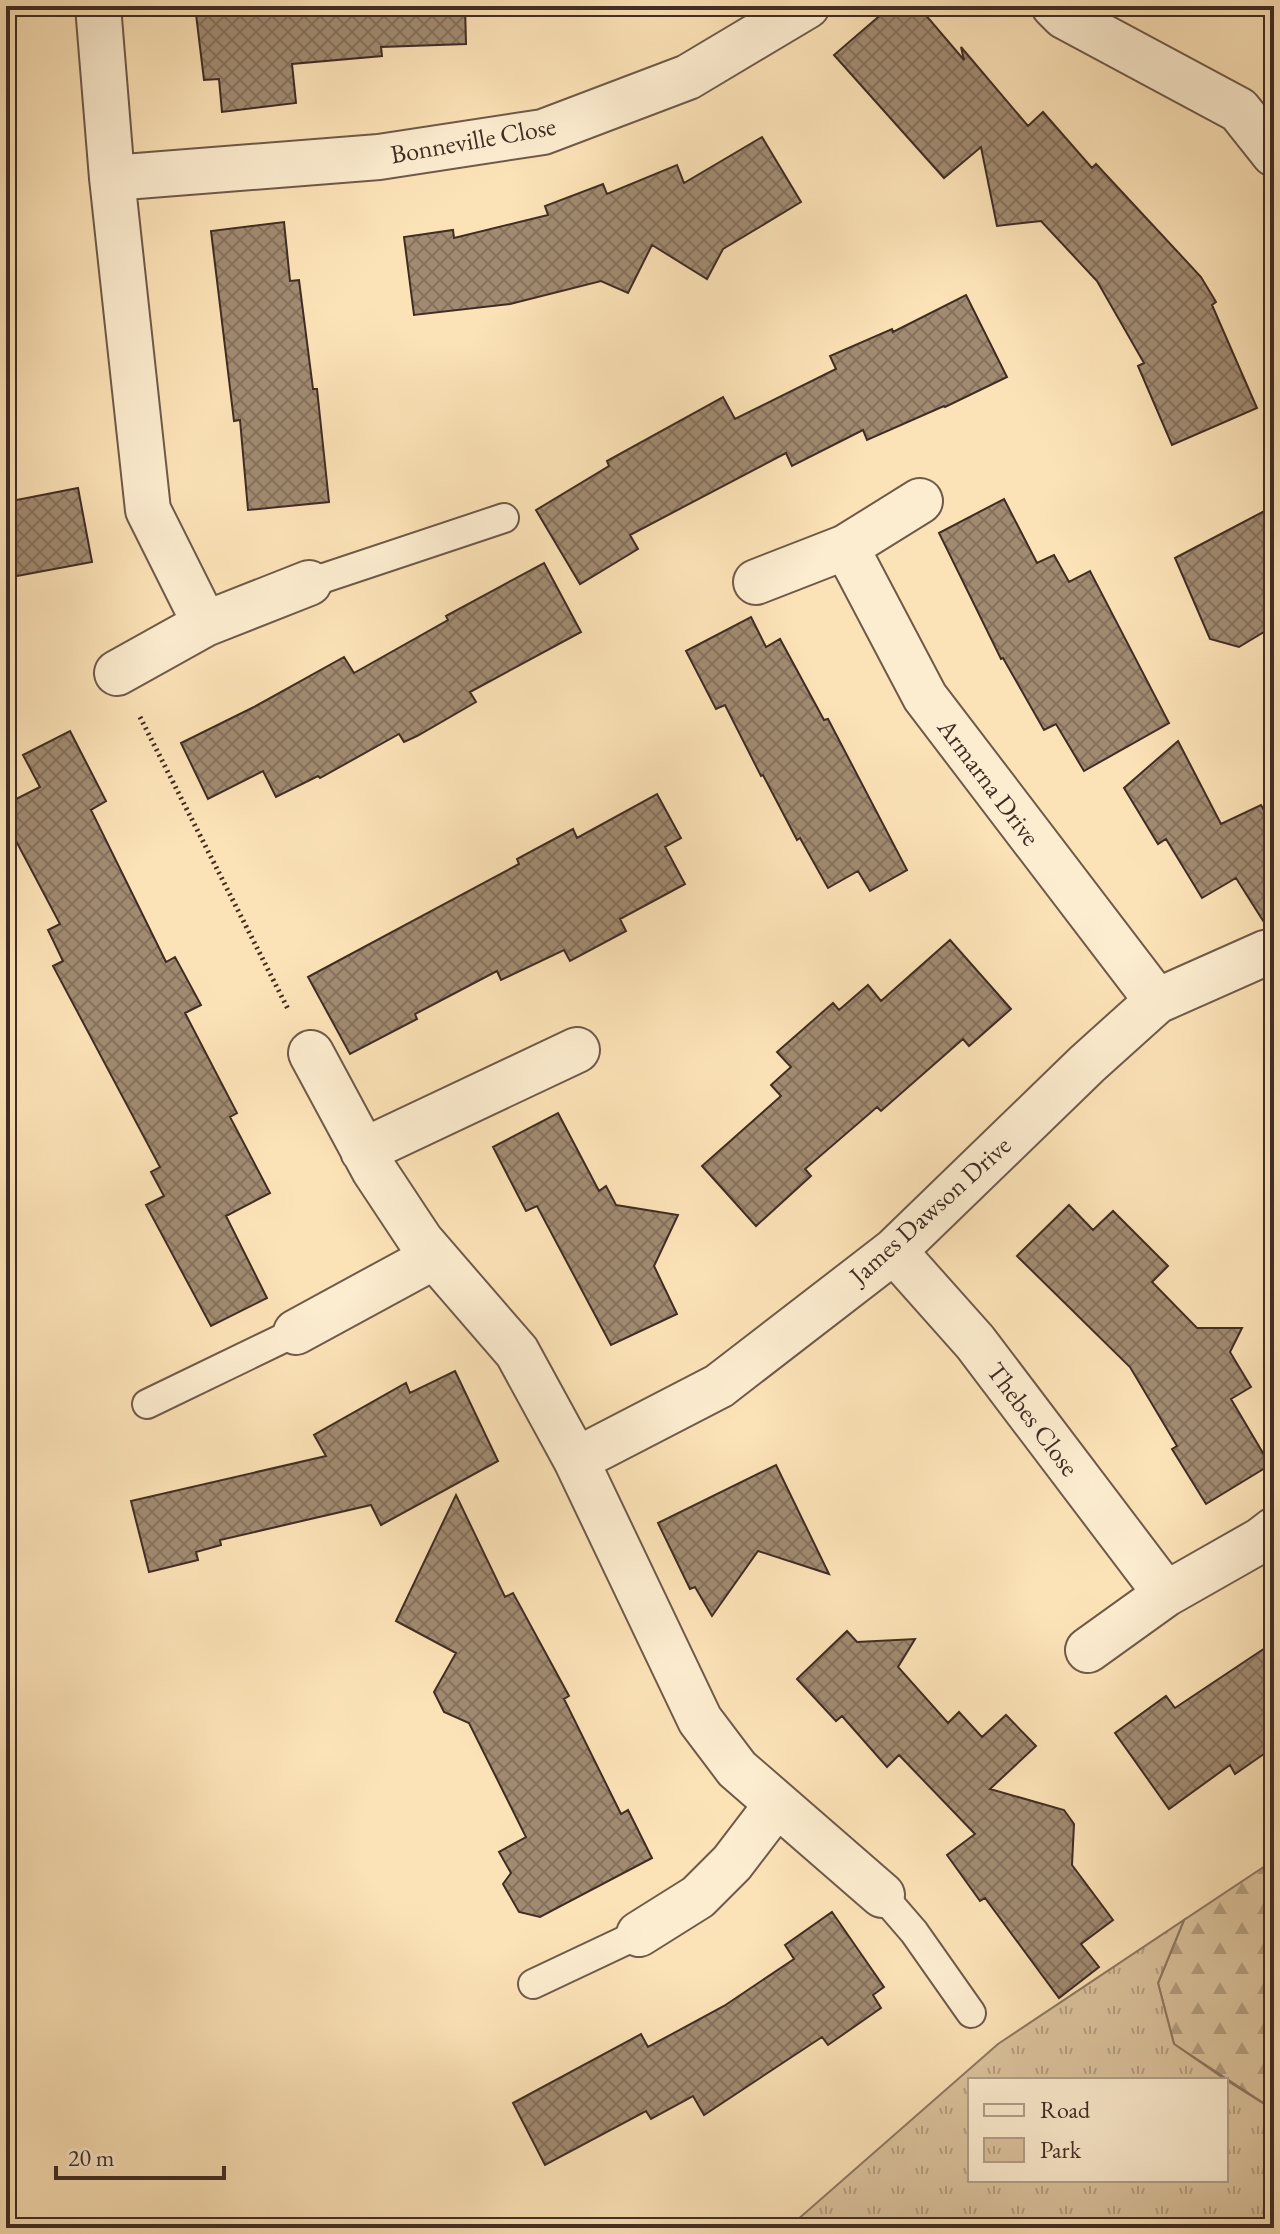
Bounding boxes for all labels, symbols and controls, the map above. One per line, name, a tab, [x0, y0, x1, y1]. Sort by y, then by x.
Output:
street label: Bonneville Close	[388, 109, 558, 171]
street label: Armarna Drive	[929, 711, 1048, 852]
street label: James Dawson Drive	[841, 1128, 1018, 1293]
street label: Thebes Close	[979, 1355, 1087, 1483]
legend	[968, 2078, 1228, 2182]
text: Road	[1040, 2094, 1091, 2125]
scale bar	[56, 2130, 224, 2180]
text: Park	[1040, 2134, 1082, 2165]
text: 20 m	[68, 2142, 115, 2173]

